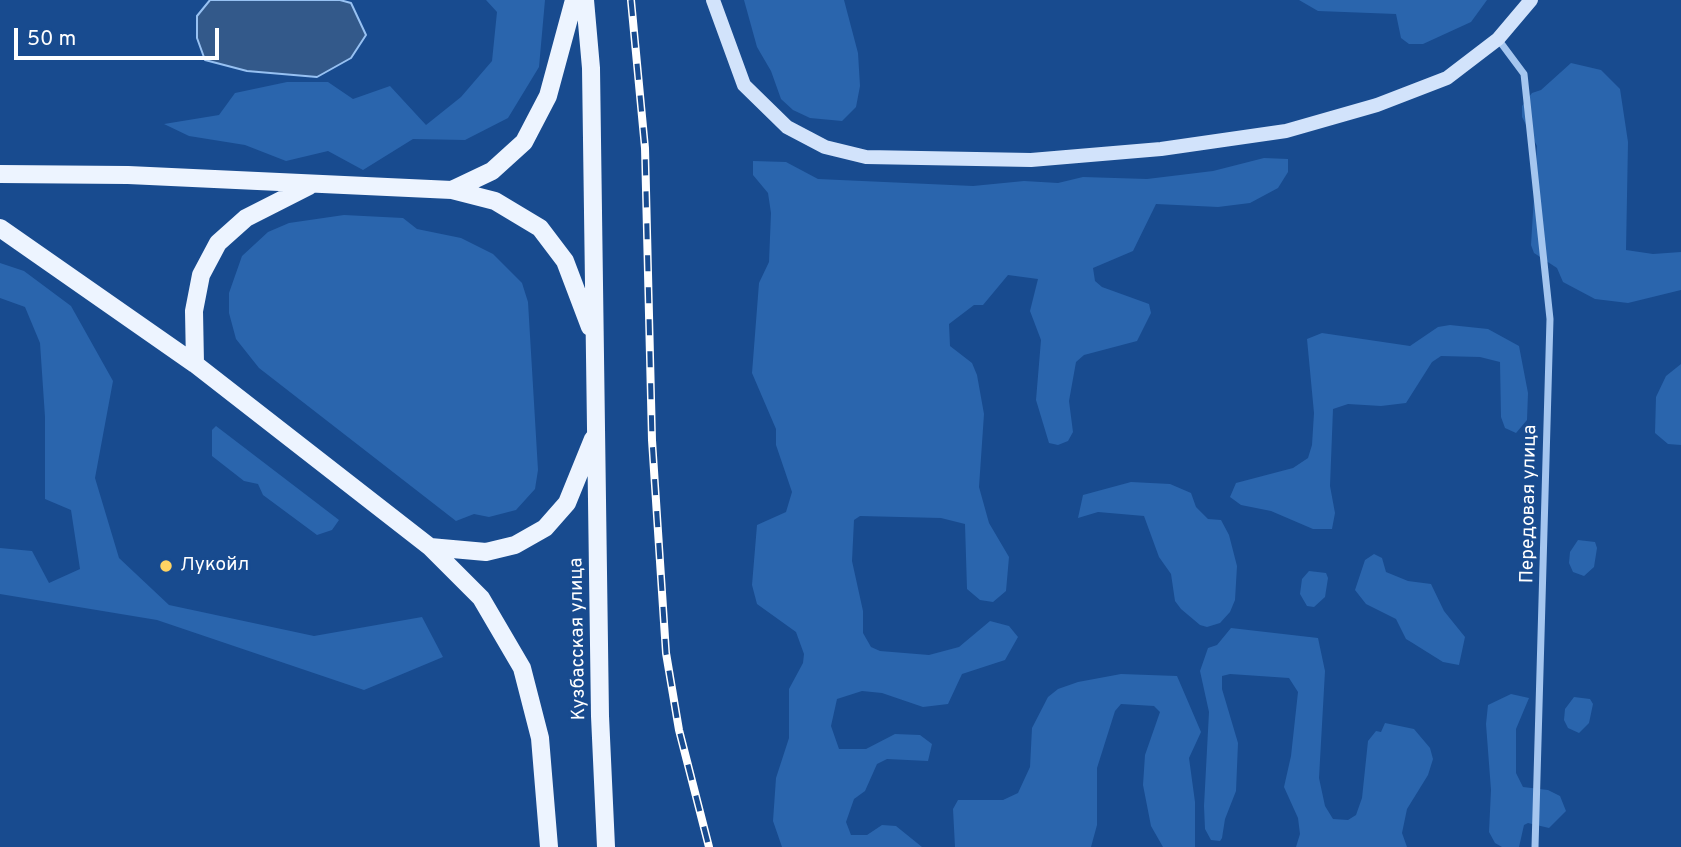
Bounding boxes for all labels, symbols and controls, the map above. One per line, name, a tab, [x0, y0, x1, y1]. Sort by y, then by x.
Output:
scale bar	[18, 14, 222, 58]
text: 50 m	[27, 26, 76, 53]
street label: Передовая улица	[1517, 425, 1543, 583]
place label: Лукойл	[180, 555, 249, 577]
street label: Кузбасская улица	[566, 557, 592, 721]
marker: Лукойл	[158, 558, 174, 574]

